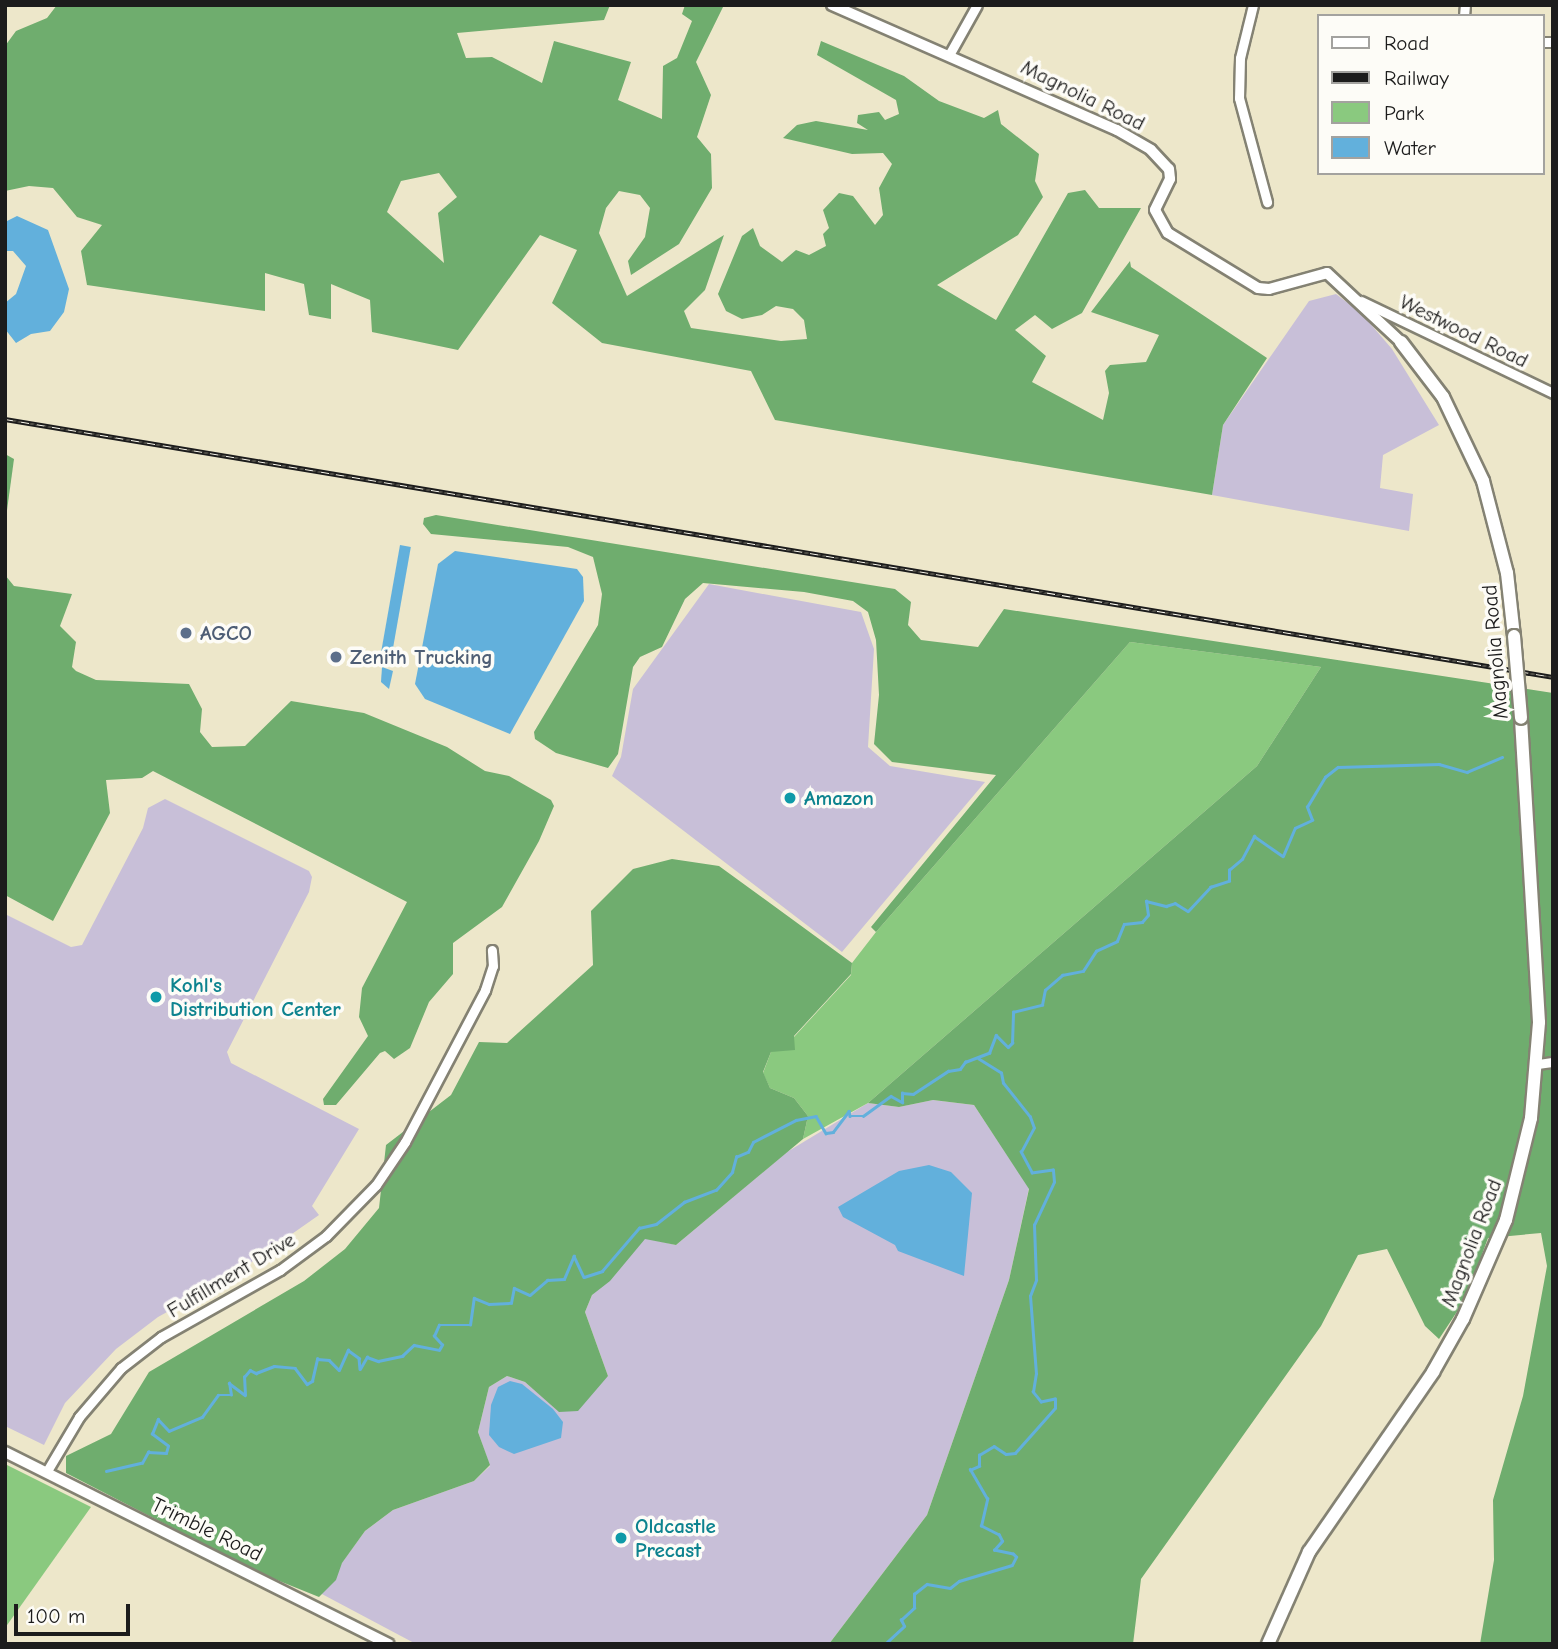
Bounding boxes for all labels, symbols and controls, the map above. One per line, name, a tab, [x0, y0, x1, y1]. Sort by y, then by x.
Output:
legend	[1316, 14, 1544, 175]
text: Road	[1384, 31, 1429, 55]
street label: Magnolia Road	[1017, 54, 1149, 136]
text: Railway	[1384, 66, 1449, 90]
text: Park	[1384, 101, 1424, 125]
text: Water	[1384, 136, 1436, 160]
street label: Westwood Road	[1396, 289, 1532, 373]
street label: Magnolia Road	[1477, 584, 1513, 720]
place label: AGCO	[200, 620, 252, 646]
marker: AGCO	[178, 625, 194, 641]
place label: Zenith Trucking	[350, 644, 493, 670]
marker: Zenith Trucking	[328, 649, 344, 665]
place label: Amazon	[804, 785, 874, 811]
marker: Amazon	[782, 790, 798, 806]
place label: Kohl's Distribution Center	[170, 972, 341, 1022]
marker: Kohl's Distribution Center	[148, 989, 164, 1005]
street label: Magnolia Road	[1435, 1176, 1507, 1310]
street label: Fulfillment Drive	[162, 1227, 300, 1323]
street label: Trimble Road	[147, 1491, 267, 1567]
place label: Oldcastle Precast	[635, 1513, 716, 1563]
marker: Oldcastle Precast	[613, 1530, 629, 1546]
scale bar	[18, 1590, 133, 1634]
text: 100 m	[27, 1604, 85, 1628]

